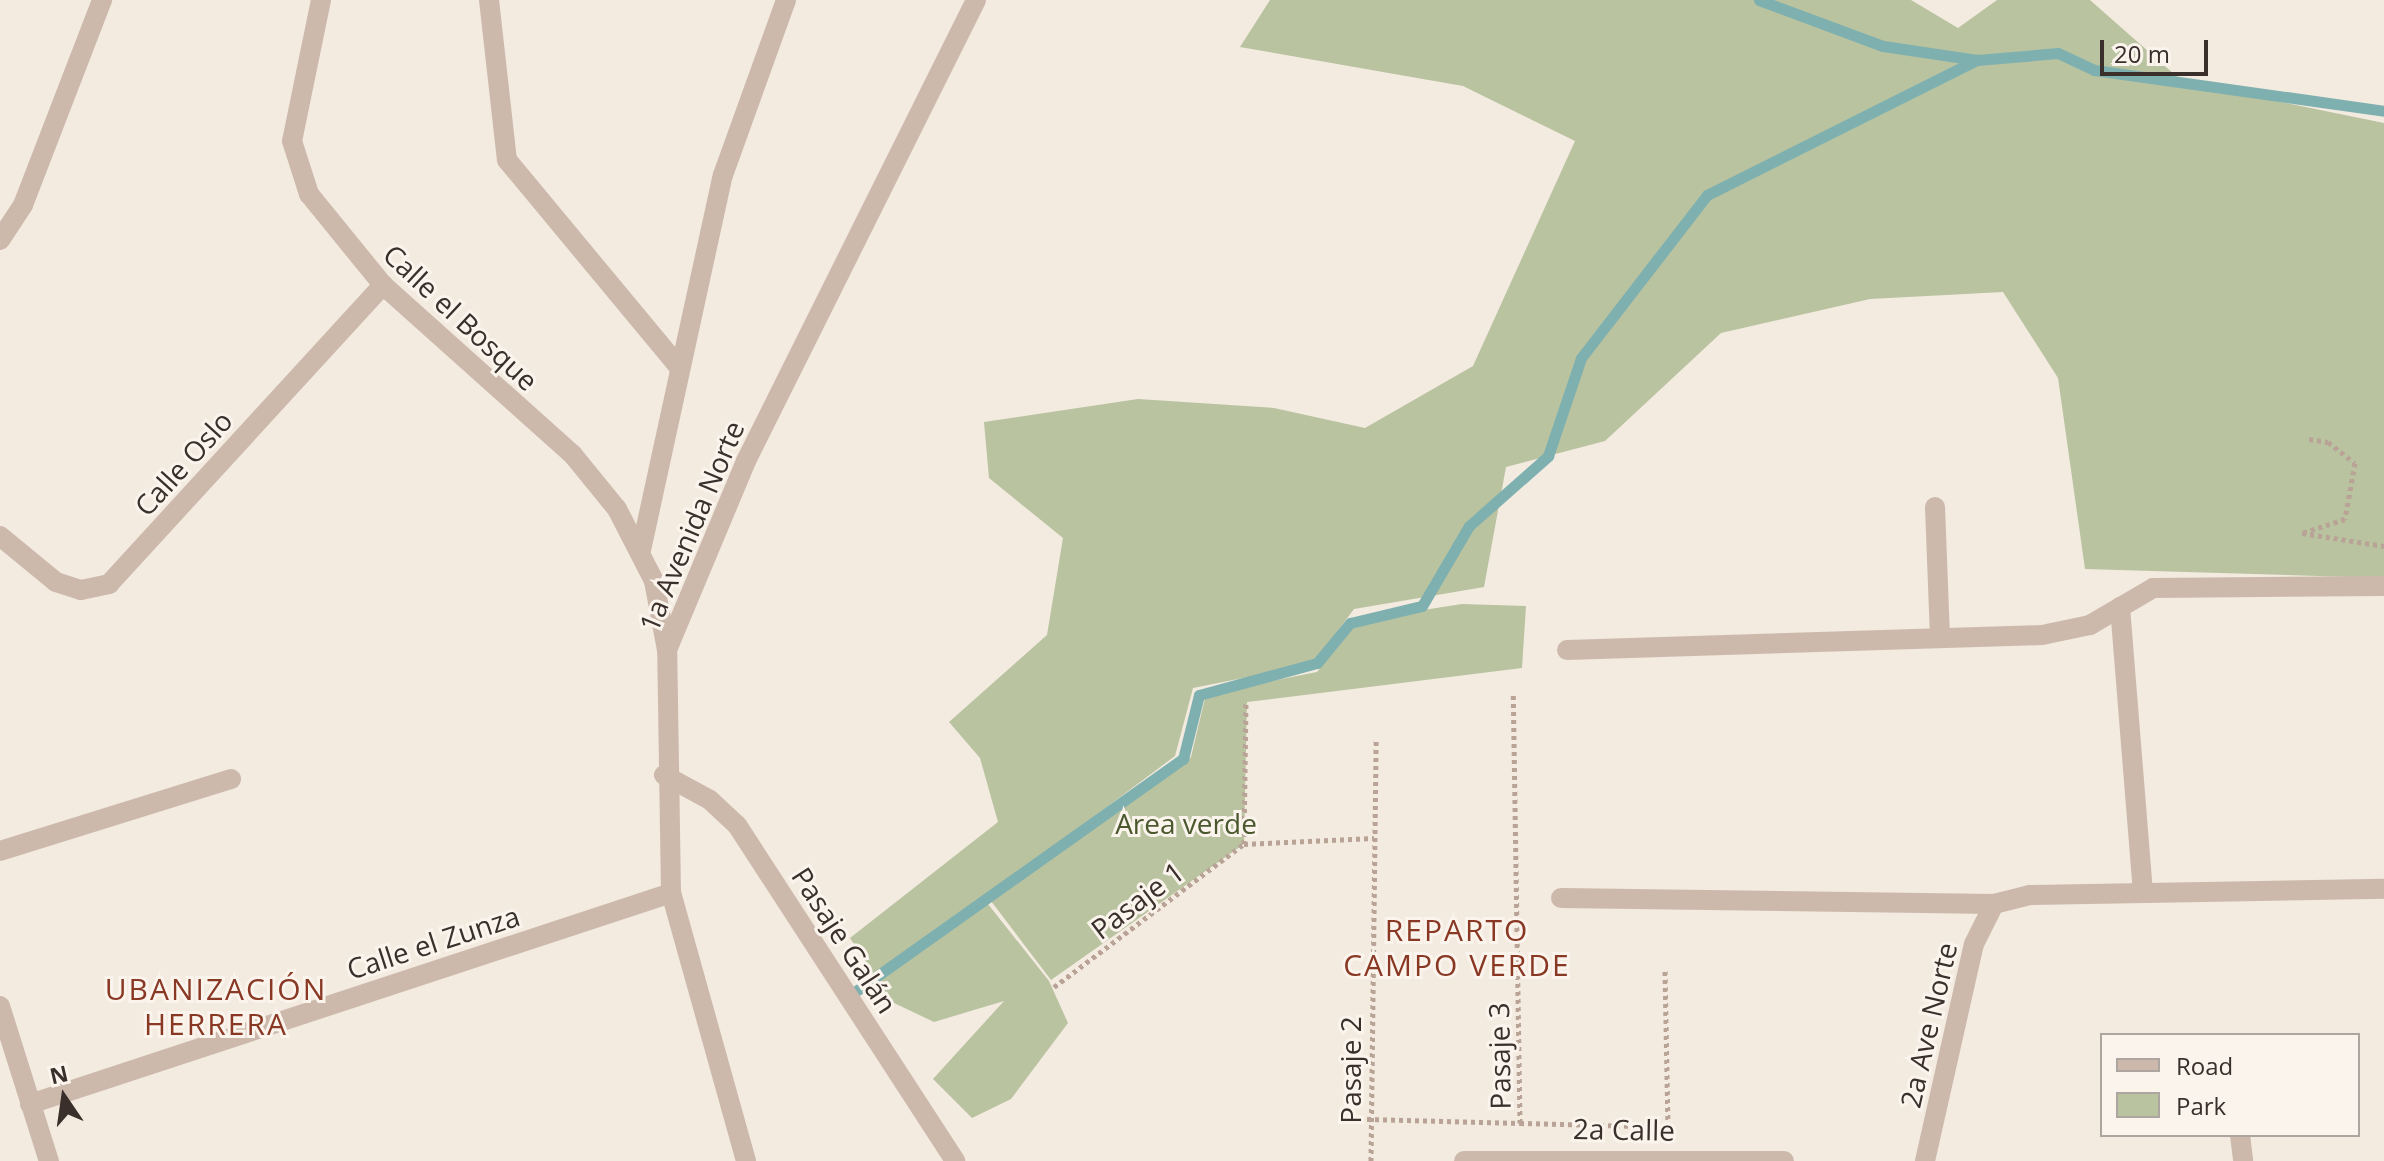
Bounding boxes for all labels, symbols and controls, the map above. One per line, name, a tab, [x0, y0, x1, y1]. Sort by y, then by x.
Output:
scale bar	[2104, 24, 2212, 74]
text: 20 m	[2114, 37, 2170, 70]
street label: Calle el Bosque	[377, 237, 545, 397]
street label: Calle Oslo	[127, 404, 239, 522]
street label: 1a Avenida Norte	[631, 416, 751, 636]
park label: Area verde	[1115, 806, 1257, 840]
street label: Pasaje 1	[1084, 854, 1190, 946]
street label: Pasaje Galán	[785, 861, 905, 1019]
street label: Calle el Zunza	[342, 898, 524, 986]
district label: REPARTO CAMPO VERDE	[1343, 912, 1571, 982]
street label: 2a Ave Norte	[1893, 939, 1963, 1111]
district label: UBANIZACIÓN HERRERA	[105, 971, 327, 1042]
street label: Pasaje 3	[1481, 1002, 1517, 1110]
street label: Pasaje 2	[1333, 1016, 1367, 1124]
legend	[2100, 1033, 2360, 1137]
text: Road	[2176, 1049, 2233, 1082]
north arrow	[24, 1057, 104, 1137]
text: N	[47, 1057, 71, 1090]
text: Park	[2176, 1089, 2226, 1122]
street label: 2a Calle	[1573, 1111, 1675, 1147]

